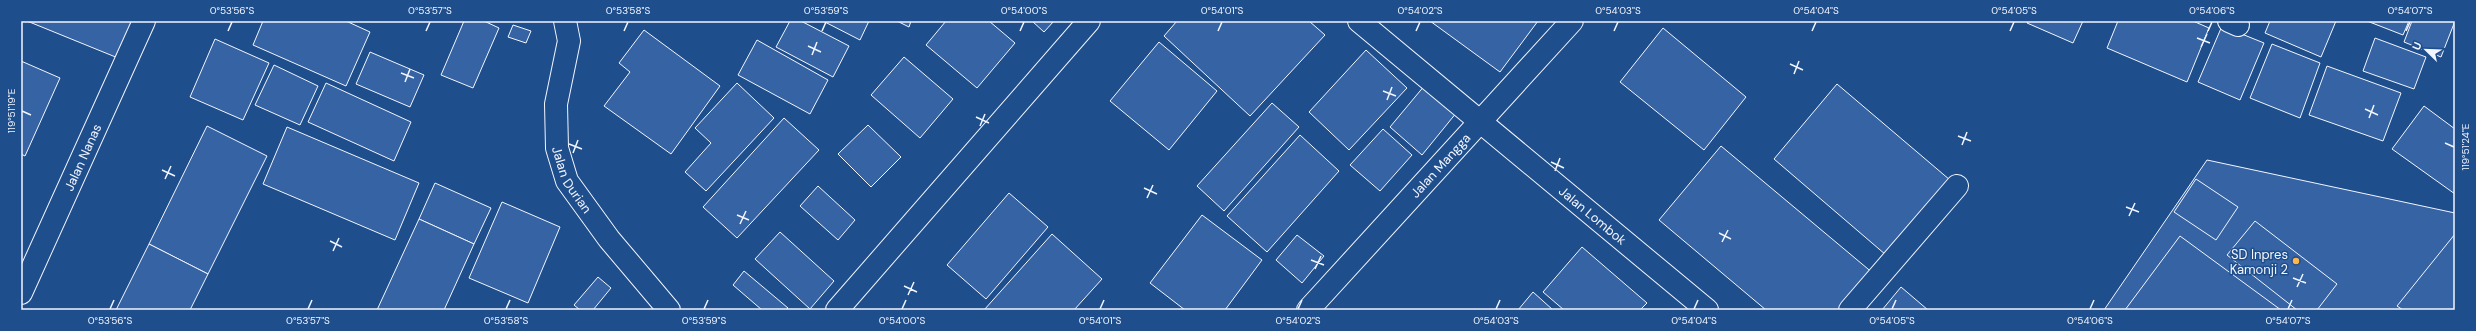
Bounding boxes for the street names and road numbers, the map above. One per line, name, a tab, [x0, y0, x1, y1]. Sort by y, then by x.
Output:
street label: Jalan Nanas	[60, 121, 105, 194]
street label: Jalan Mangga	[1407, 130, 1474, 201]
street label: Jalan Durian	[548, 144, 595, 217]
street label: Jalan Lombok	[1555, 183, 1630, 249]

